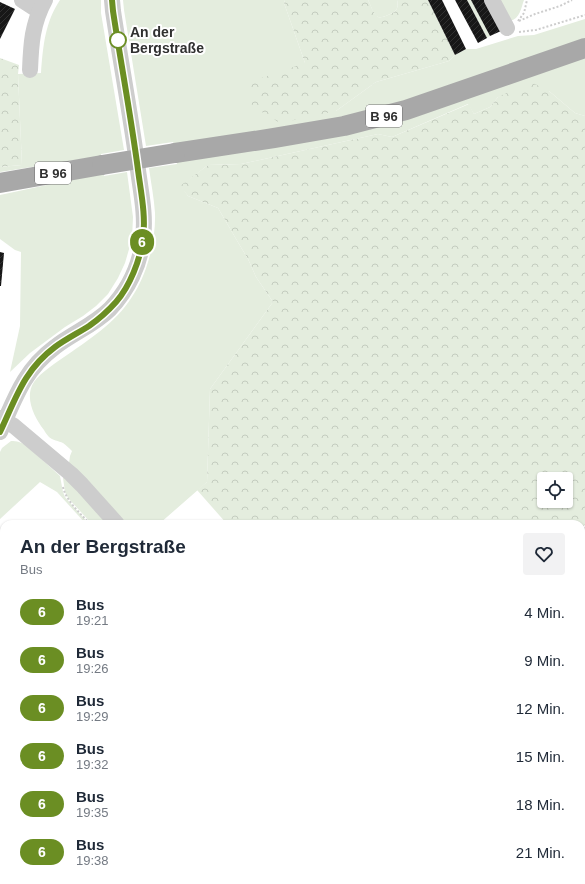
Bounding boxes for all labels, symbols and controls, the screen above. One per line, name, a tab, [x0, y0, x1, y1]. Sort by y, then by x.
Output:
place label: An der Bergstraße	[130, 24, 204, 56]
marker: An der Bergstraße	[109, 31, 127, 49]
road number: B 96	[366, 105, 402, 127]
road number: B 96	[35, 162, 71, 184]
line badge: 6	[129, 229, 155, 255]
text: 6	[138, 234, 146, 250]
map controls	[537, 472, 573, 508]
button: locate	[537, 472, 573, 508]
button: heart	[523, 533, 565, 575]
text: An der Bergstraße	[20, 536, 186, 557]
text: Bus	[20, 562, 42, 577]
text: Bus	[76, 596, 104, 613]
text: 6	[38, 604, 46, 620]
text: 4 Min.	[524, 604, 565, 621]
text: 19:21	[76, 613, 109, 628]
text: Bus	[76, 644, 104, 661]
text: 6	[38, 652, 46, 668]
text: 9 Min.	[524, 652, 565, 669]
text: 19:26	[76, 661, 109, 676]
text: Bus	[76, 692, 104, 709]
text: 6	[38, 700, 46, 716]
text: 12 Min.	[516, 700, 565, 717]
text: 19:29	[76, 709, 109, 724]
text: Bus	[76, 740, 104, 757]
text: 6	[38, 748, 46, 764]
text: 15 Min.	[516, 748, 565, 765]
text: 19:32	[76, 757, 109, 772]
text: Bus	[76, 788, 104, 805]
text: 6	[38, 796, 46, 812]
text: 18 Min.	[516, 796, 565, 813]
text: 19:35	[76, 805, 109, 820]
text: Bus	[76, 836, 104, 853]
text: 6	[38, 844, 46, 860]
text: 21 Min.	[516, 844, 565, 861]
text: 19:38	[76, 853, 109, 868]

